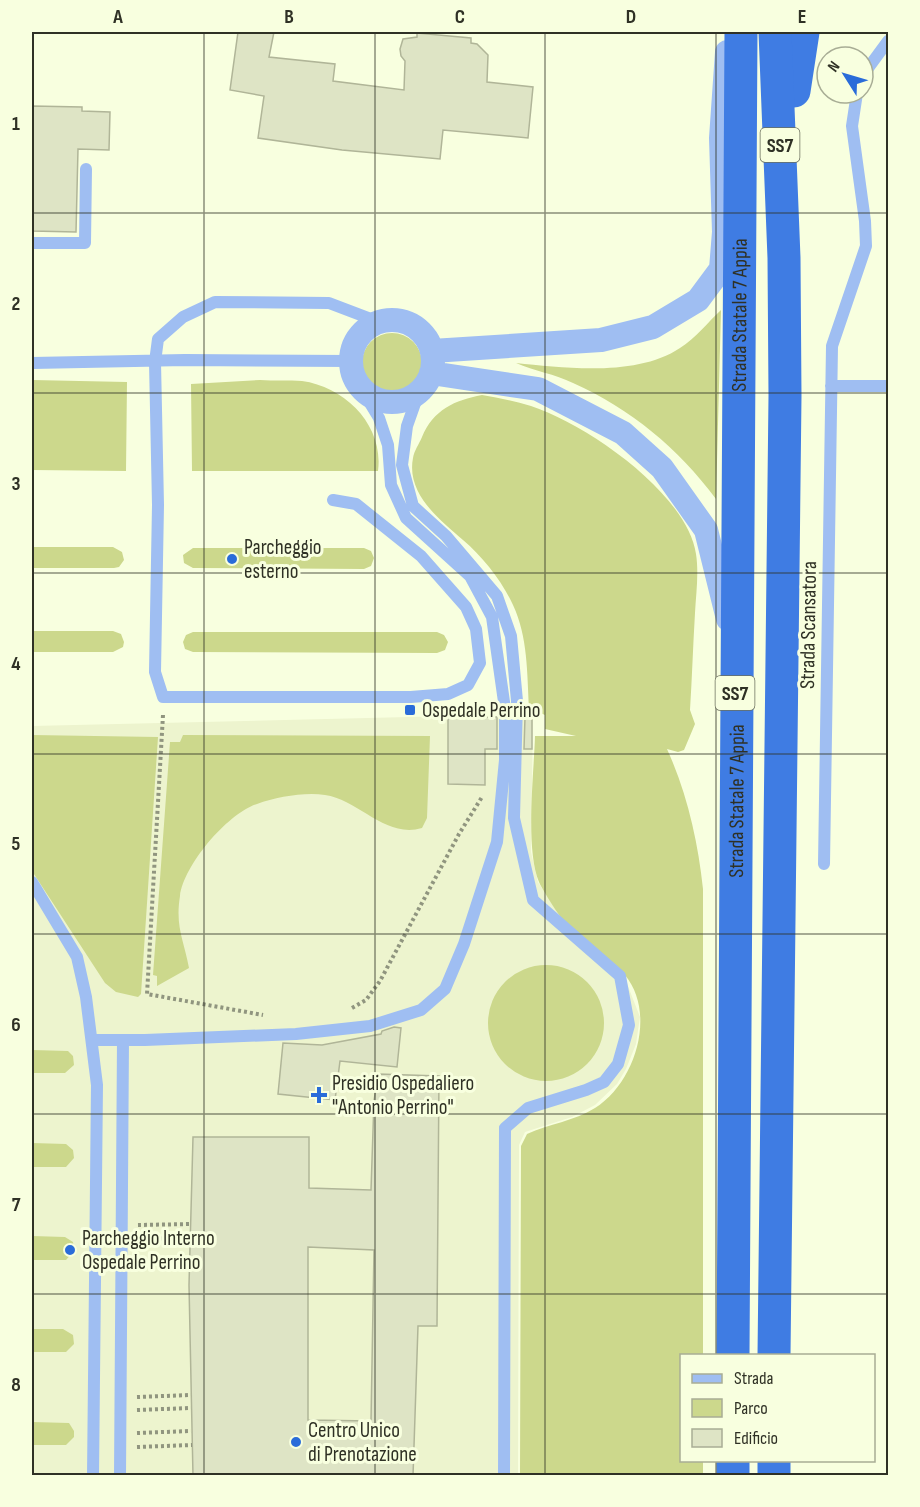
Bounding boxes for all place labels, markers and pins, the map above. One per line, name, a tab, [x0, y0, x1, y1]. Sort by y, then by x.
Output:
place label: Parcheggio esterno	[244, 535, 322, 584]
marker: Parcheggio esterno	[225, 552, 239, 566]
place label: Ospedale Perrino	[422, 698, 541, 723]
marker: Ospedale Perrino	[403, 703, 417, 717]
place label: Presidio Ospedaliero "Antonio Perrino"	[332, 1071, 474, 1120]
marker: Presidio Ospedaliero "Antonio Perrino"	[310, 1086, 328, 1104]
place label: Parcheggio Interno Ospedale Perrino	[82, 1226, 215, 1275]
marker: Parcheggio Interno Ospedale Perrino	[63, 1243, 77, 1257]
place label: Centro Unico di Prenotazione	[308, 1418, 417, 1467]
marker: Centro Unico di Prenotazione	[289, 1435, 303, 1449]

